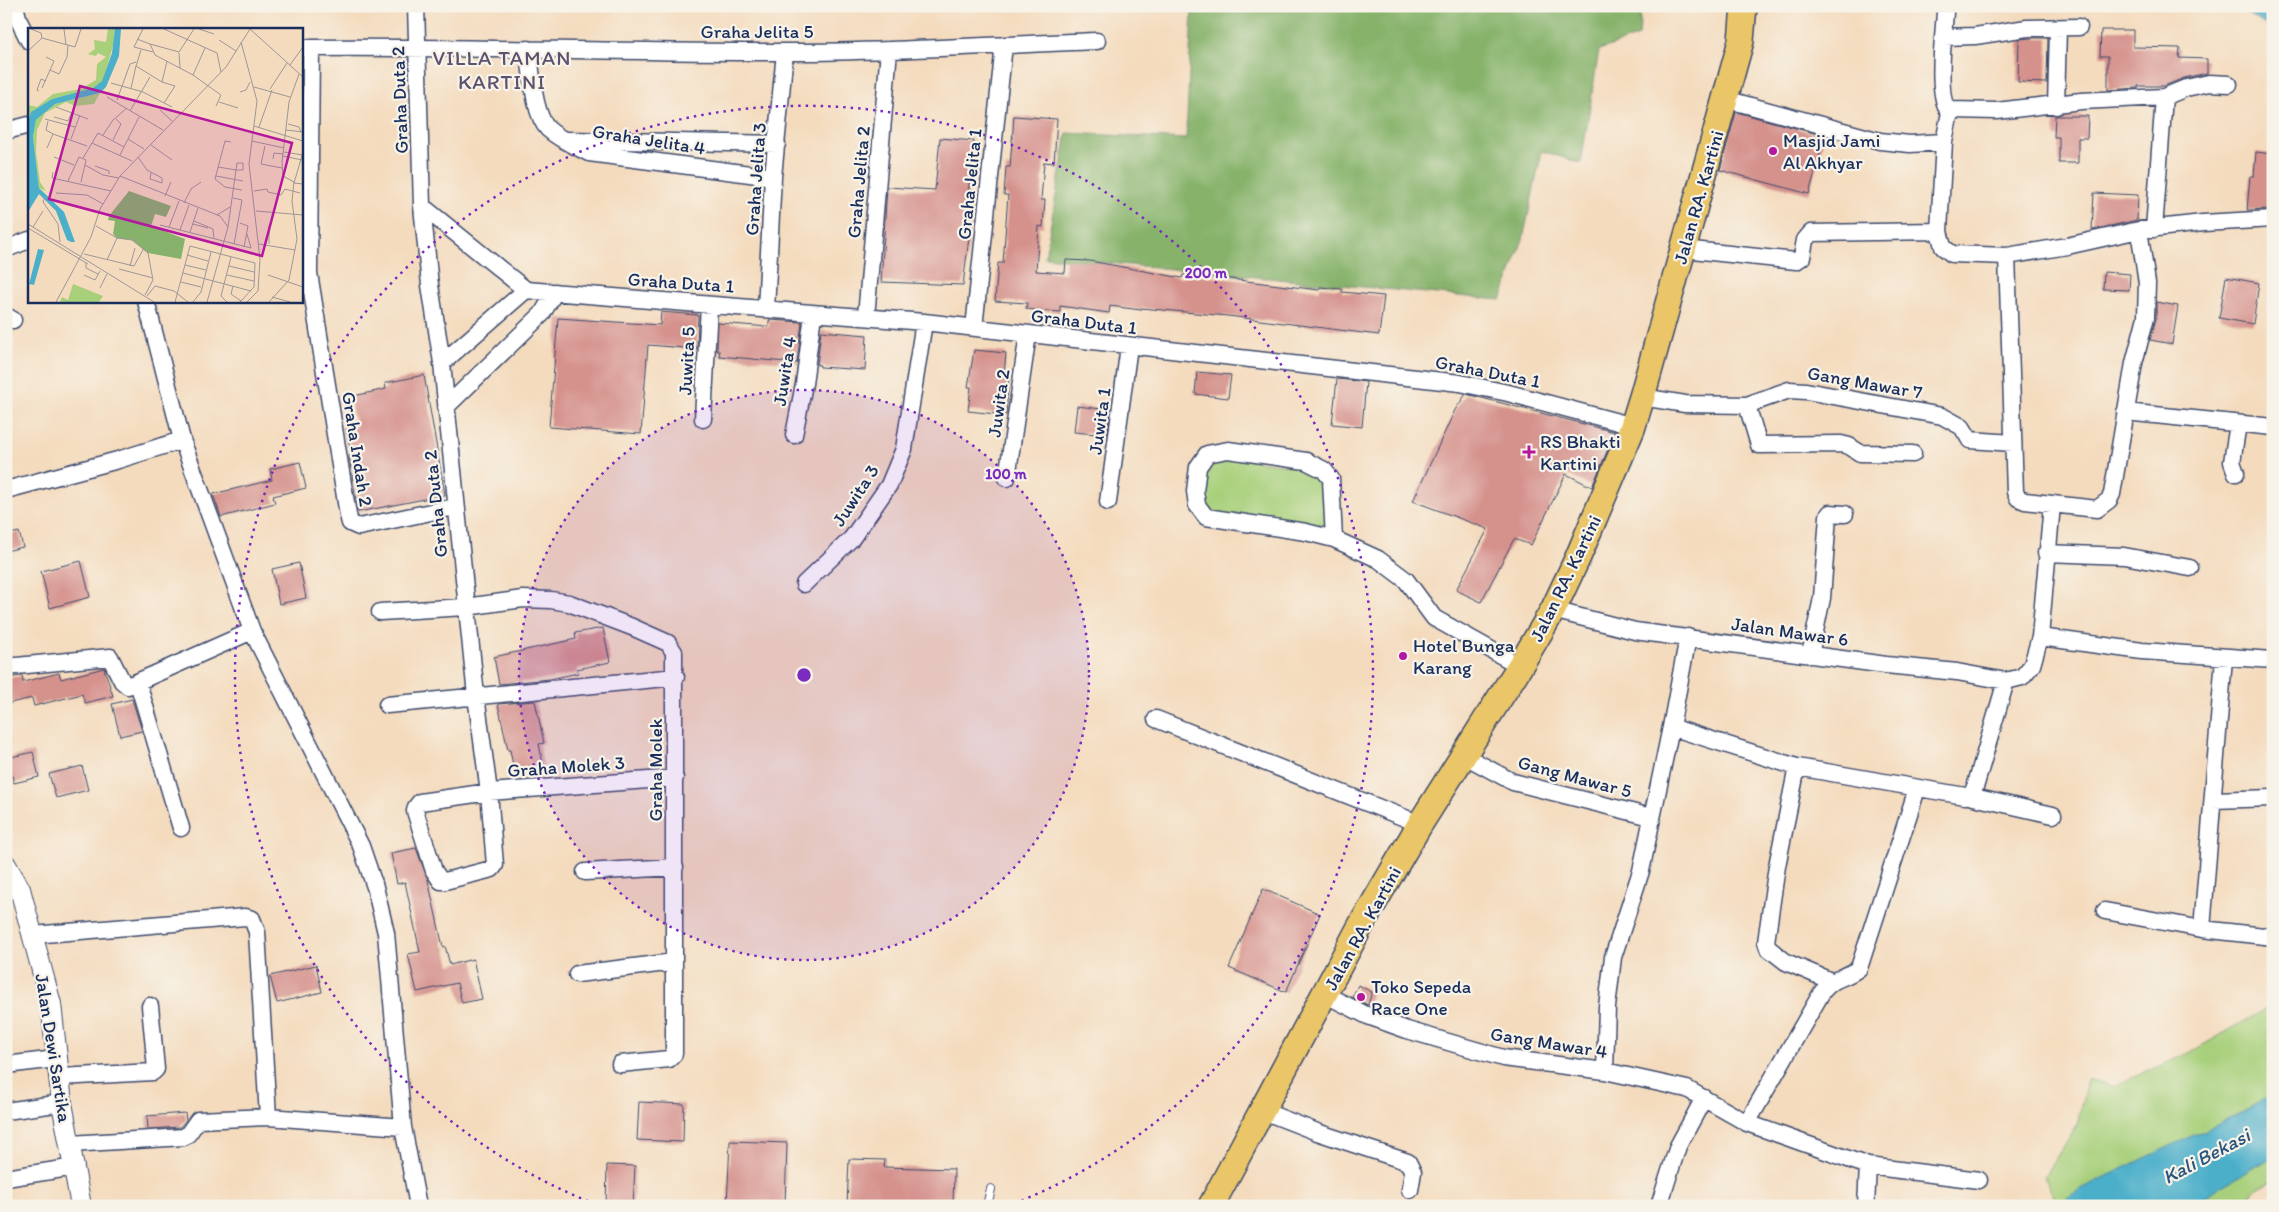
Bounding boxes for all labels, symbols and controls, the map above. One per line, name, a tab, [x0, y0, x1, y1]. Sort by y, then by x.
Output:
street label: Graha Jelita 5	[701, 20, 813, 43]
inset map	[28, 28, 302, 302]
district label: VILLA TAMAN KARTINI	[433, 45, 571, 94]
street label: Graha Duta 2	[386, 46, 413, 154]
street label: Graha Jelita 4	[591, 119, 707, 160]
street label: Graha Jelita 3	[740, 122, 771, 236]
street label: Graha Jelita 2	[842, 125, 875, 239]
street label: Graha Jelita 1	[952, 127, 987, 241]
street label: Jalan RA. Kartini	[1668, 128, 1729, 267]
place label: Masjid Jami Al Akhyar	[1783, 129, 1880, 174]
marker: Masjid Jami Al Akhyar	[1767, 145, 1779, 157]
text: 200 m	[1185, 264, 1228, 282]
street label: Graha Duta 1	[627, 267, 735, 298]
street label: Graha Duta 1	[1030, 304, 1138, 339]
street label: Juwita 5	[673, 326, 700, 396]
street label: Juwita 4	[768, 335, 801, 407]
street label: Graha Duta 1	[1433, 350, 1543, 393]
street label: Gang Mawar 7	[1806, 361, 1924, 404]
street label: Juwita 2	[982, 368, 1015, 439]
street label: Juwita 1	[1083, 386, 1116, 456]
street label: Graha Indah 2	[337, 390, 378, 508]
place label: RS Bhakti Kartini	[1540, 430, 1621, 475]
marker: RS Bhakti Kartini	[1522, 445, 1536, 459]
street label: Graha Duta 2	[418, 449, 453, 559]
street label: Juwita 3	[827, 460, 884, 530]
text: 100 m	[985, 465, 1027, 483]
street label: Jalan RA. Kartini	[1525, 511, 1606, 645]
street label: Jalan Mawar 6	[1730, 612, 1850, 651]
place label: Hotel Bunga Karang	[1413, 634, 1515, 679]
marker: Hotel Bunga Karang	[1397, 650, 1409, 662]
centre of rings	[795, 666, 813, 684]
street label: Graha Molek	[644, 718, 667, 822]
street label: Gang Mawar 5	[1515, 750, 1634, 803]
street label: Graha Molek 3	[506, 751, 626, 782]
street label: Jalan RA. Kartini	[1319, 862, 1406, 994]
street label: Jalan Dewi Sartika	[30, 972, 77, 1124]
place label: Toko Sepeda Race One	[1371, 975, 1471, 1020]
marker: Toko Sepeda Race One	[1355, 991, 1367, 1003]
street label: Gang Mawar 4	[1489, 1022, 1609, 1063]
water label: Kali Bekasi	[2158, 1122, 2255, 1189]

